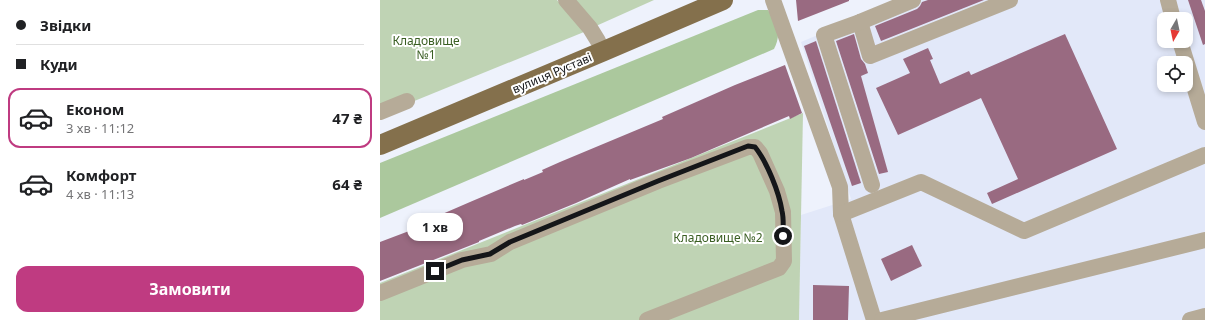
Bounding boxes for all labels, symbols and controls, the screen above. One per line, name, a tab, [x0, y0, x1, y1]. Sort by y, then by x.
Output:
north arrow	[1157, 12, 1193, 48]
map controls	[1157, 12, 1193, 92]
text: Звідки	[40, 15, 91, 35]
park label: Кладовище №1	[392, 32, 460, 63]
street label: вулиця Руставі	[510, 49, 594, 97]
text: Куди	[40, 54, 78, 74]
button: locate	[1157, 56, 1193, 92]
text: Економ	[66, 99, 124, 119]
icon: car	[18, 100, 54, 136]
text: 47 ₴	[332, 108, 362, 128]
text: 3 хв · 11:12	[66, 119, 134, 137]
text: Комфорт	[66, 165, 136, 185]
icon: car	[18, 166, 54, 202]
text: 64 ₴	[332, 174, 362, 194]
text: 4 хв · 11:13	[66, 185, 134, 203]
callout: 1 хв	[407, 213, 463, 241]
text: 1 хв	[422, 218, 448, 236]
route start	[774, 227, 792, 245]
park label: Кладовище №2	[673, 229, 763, 246]
route end	[426, 262, 444, 280]
button: Замовити	[16, 266, 364, 312]

